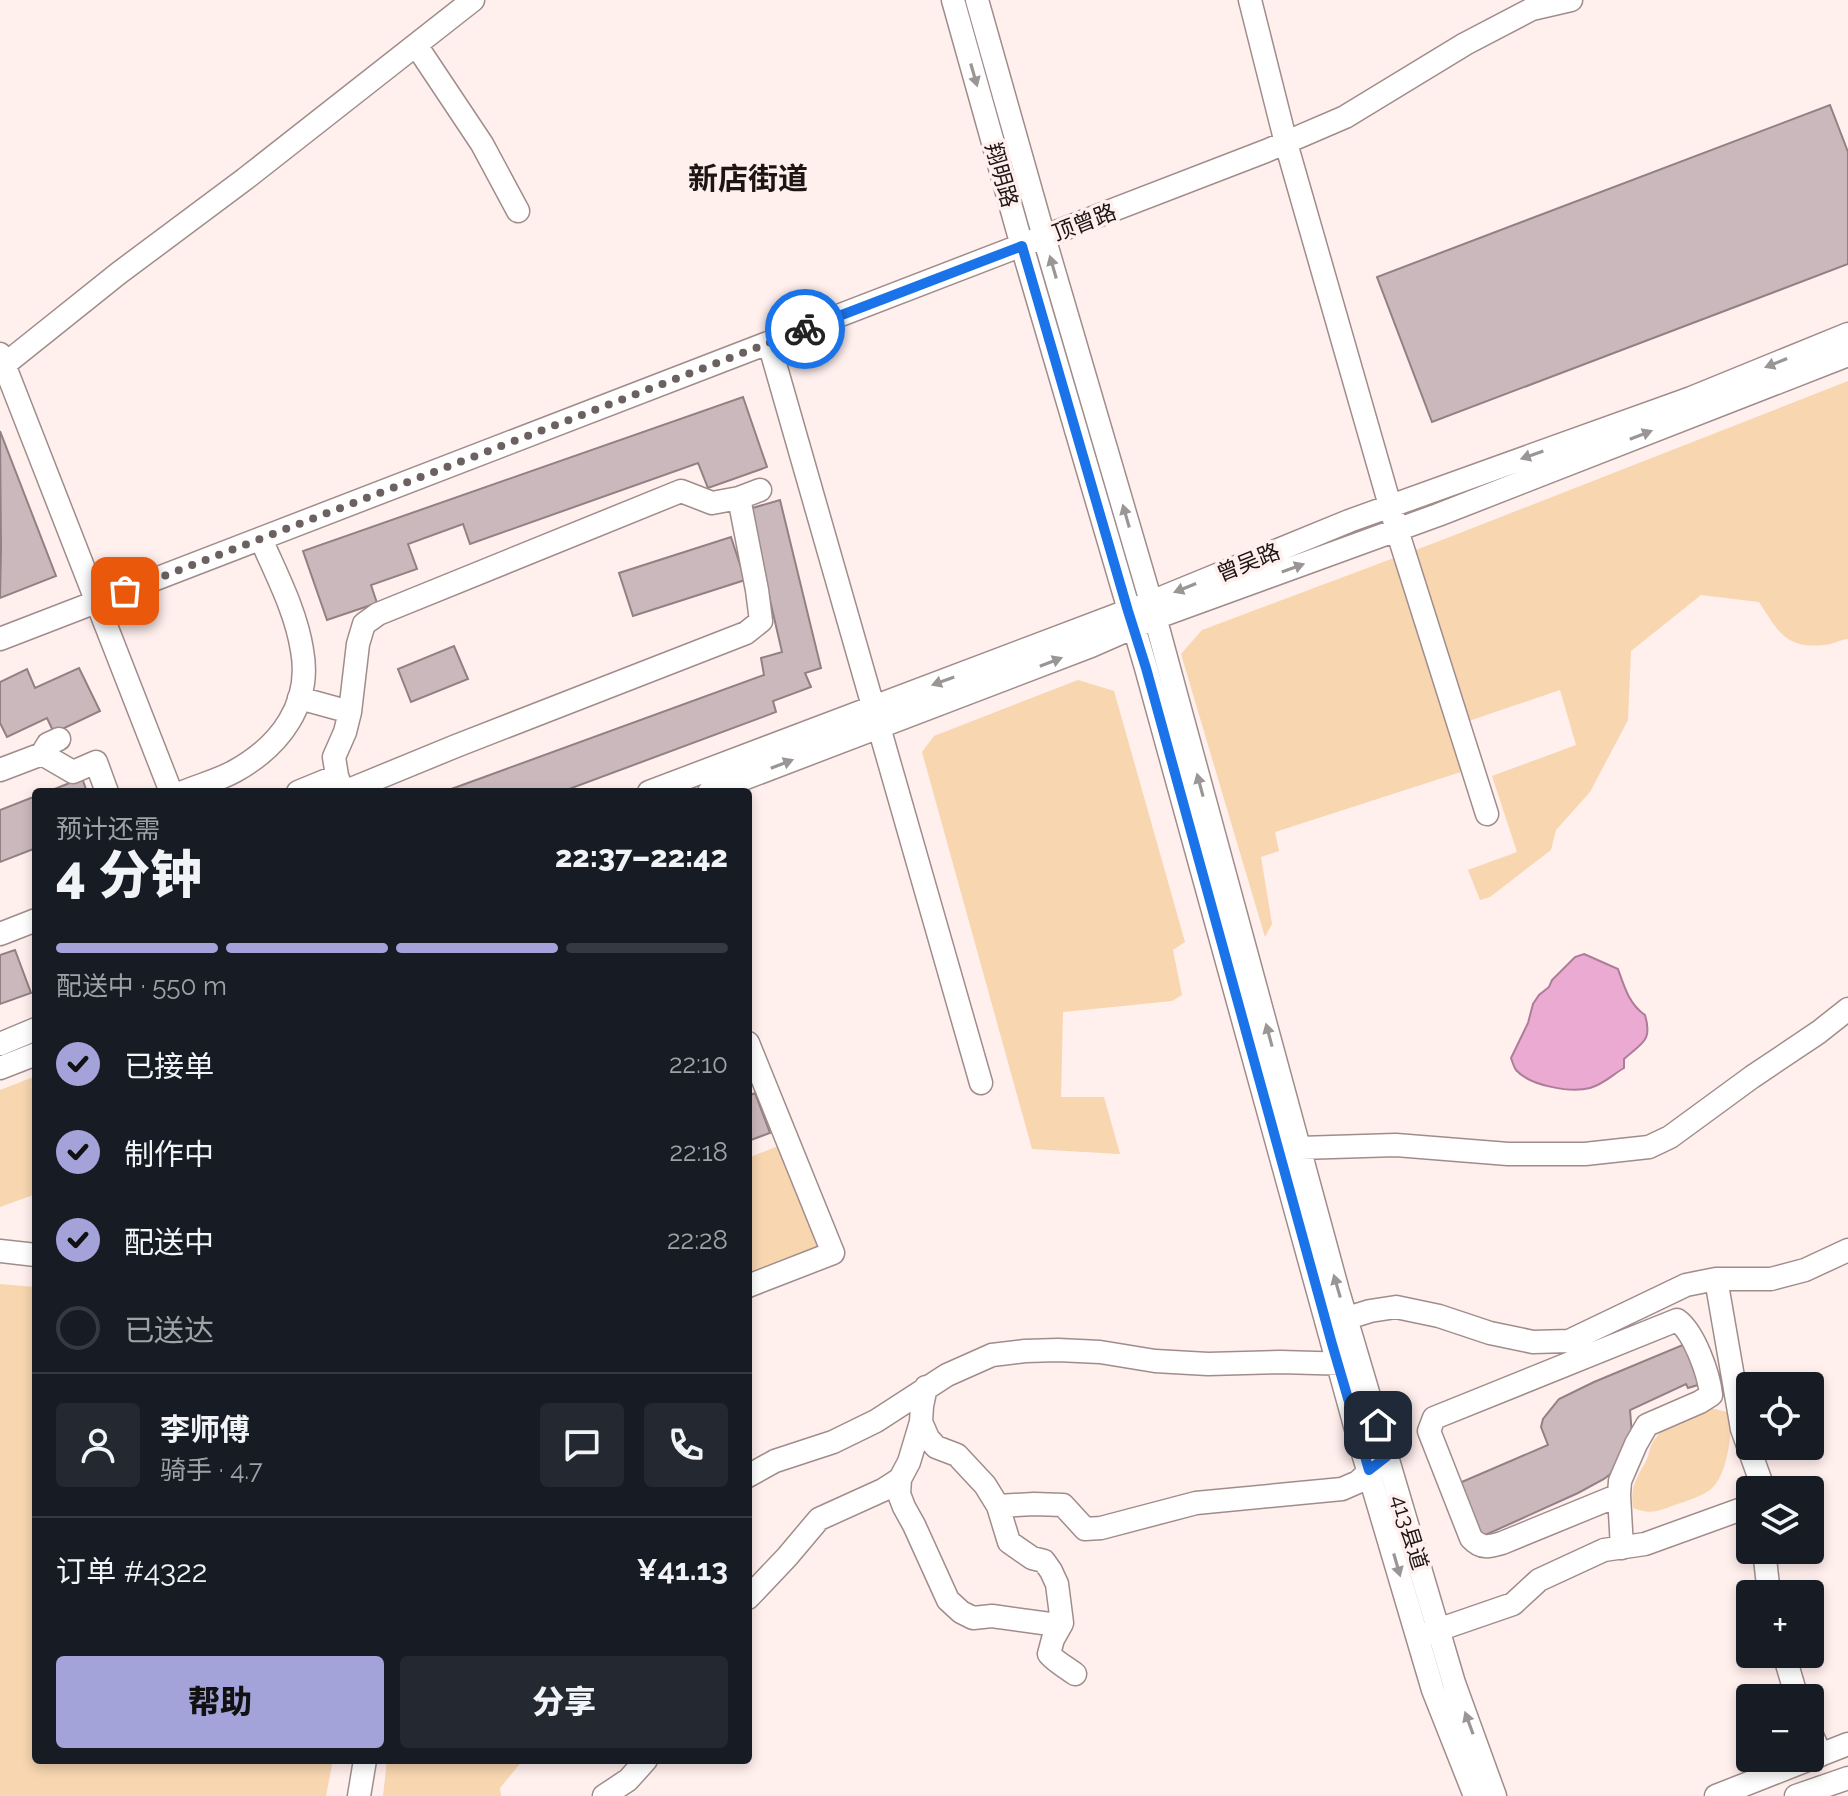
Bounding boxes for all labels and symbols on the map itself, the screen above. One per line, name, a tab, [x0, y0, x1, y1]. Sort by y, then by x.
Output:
one-way arrow	[968, 64, 981, 88]
street label: 翔明路	[980, 140, 1024, 210]
district label: 新店街道	[688, 161, 808, 196]
street label: 顶曾路	[1049, 198, 1119, 246]
one-way arrow	[1046, 254, 1058, 279]
courier	[765, 289, 845, 369]
one-way arrow	[1764, 357, 1788, 370]
one-way arrow	[1629, 429, 1653, 442]
one-way arrow	[1520, 449, 1544, 461]
one-way arrow	[1119, 504, 1132, 528]
street label: 曾吴路	[1213, 538, 1283, 586]
pin	[91, 557, 159, 625]
one-way arrow	[1281, 561, 1305, 574]
one-way arrow	[1173, 582, 1197, 595]
one-way arrow	[1039, 655, 1063, 668]
one-way arrow	[930, 675, 954, 688]
one-way arrow	[770, 757, 794, 770]
one-way arrow	[1193, 772, 1205, 797]
one-way arrow	[1262, 1023, 1274, 1048]
one-way arrow	[1330, 1274, 1343, 1298]
pin	[1344, 1391, 1412, 1459]
street label: 413县道	[1386, 1491, 1434, 1573]
one-way arrow	[1391, 1552, 1403, 1577]
one-way arrow	[1462, 1710, 1474, 1734]

